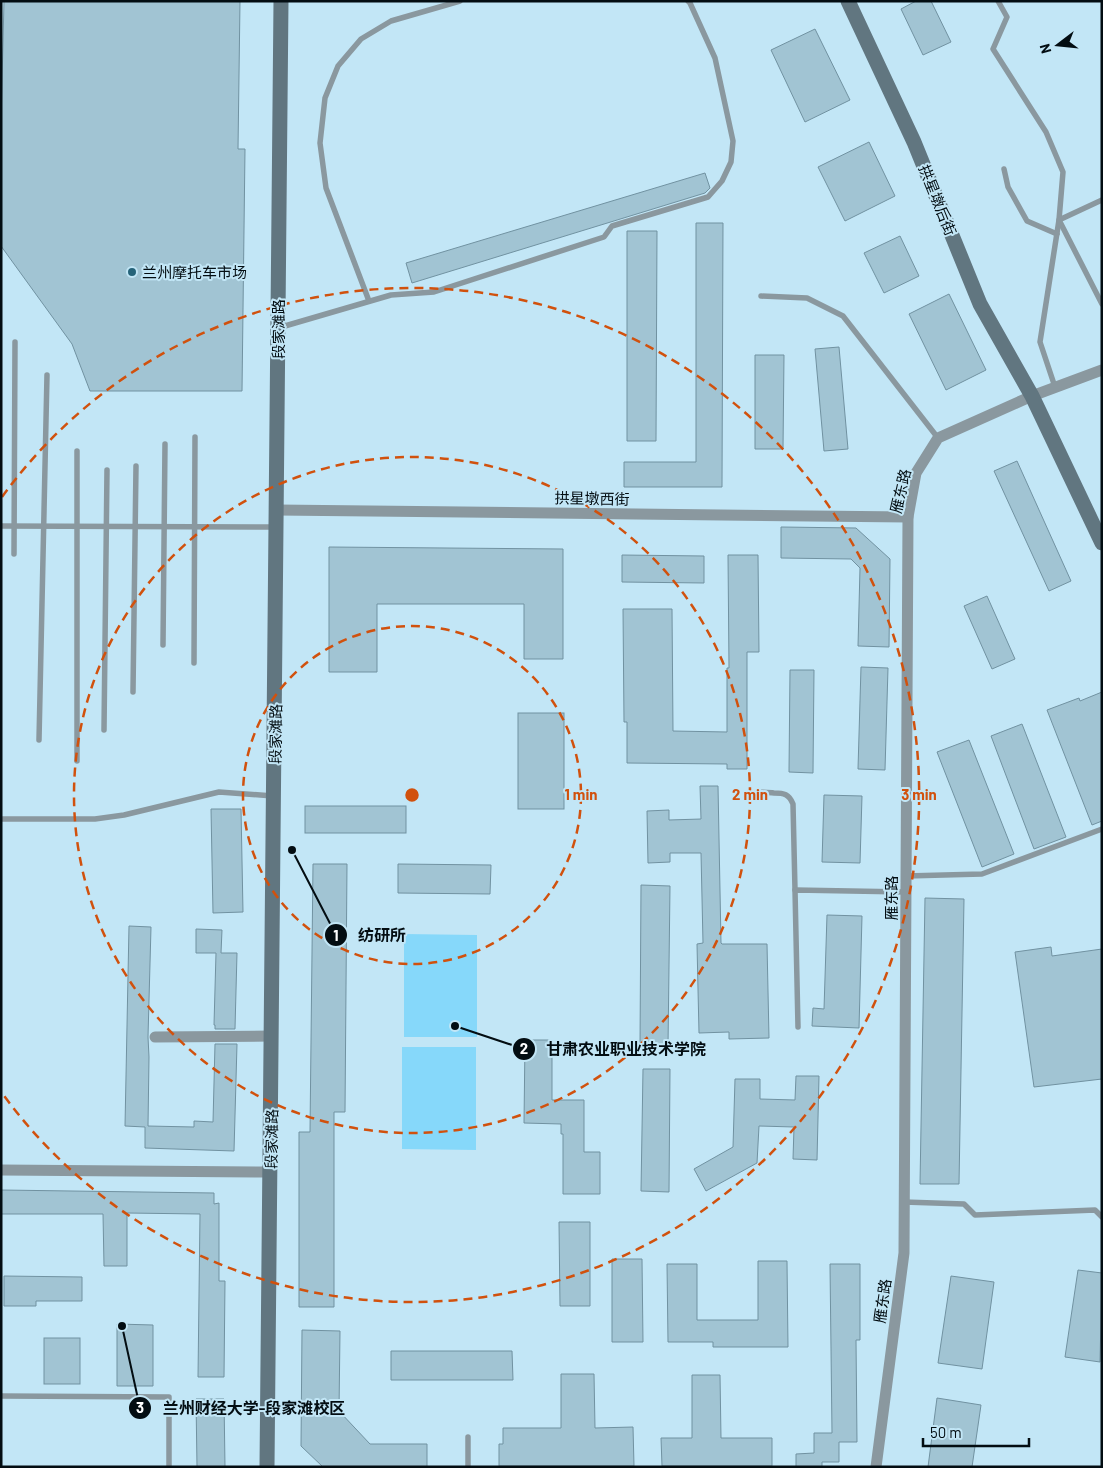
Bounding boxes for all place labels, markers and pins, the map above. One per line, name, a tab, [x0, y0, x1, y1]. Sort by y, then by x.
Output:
place label: 兰州摩托车市场	[142, 263, 247, 281]
marker: 兰州摩托车市场	[126, 266, 138, 278]
centre of rings	[403, 786, 421, 804]
callout: 纺研所	[323, 920, 416, 951]
callout: 甘肃农业职业技术学院	[511, 1034, 716, 1065]
callout: 兰州财经大学-段家滩校区	[128, 1393, 355, 1424]

